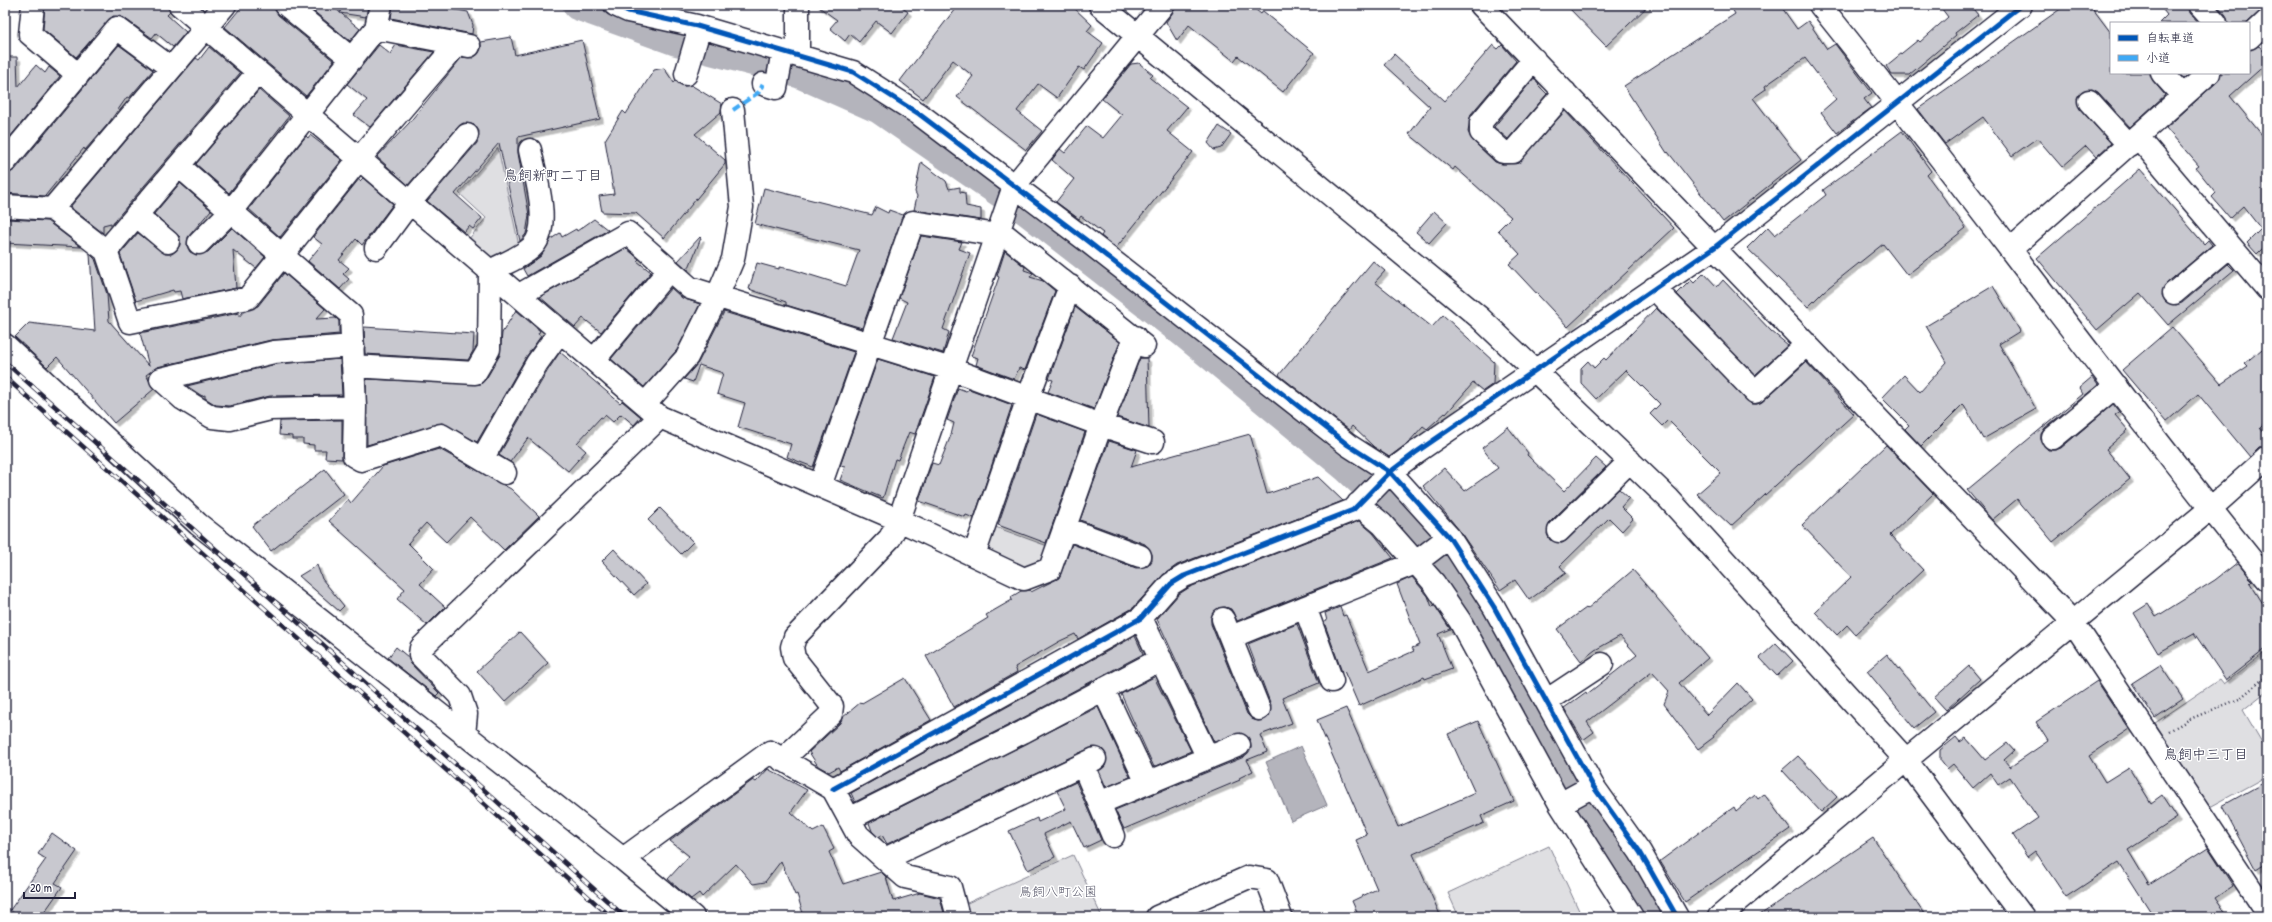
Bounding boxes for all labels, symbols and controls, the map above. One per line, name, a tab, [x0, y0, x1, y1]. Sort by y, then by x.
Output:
legend	[2110, 22, 2250, 74]
text: 自転車道	[2146, 29, 2194, 46]
text: 小道	[2146, 49, 2170, 66]
district label: 鳥飼新町二丁目	[504, 165, 602, 184]
district label: 鳥飼中三丁目	[2164, 744, 2248, 763]
scale bar	[24, 874, 75, 900]
text: 20 m	[30, 879, 52, 896]
park label: 鳥飼八町公園	[1019, 882, 1097, 900]

